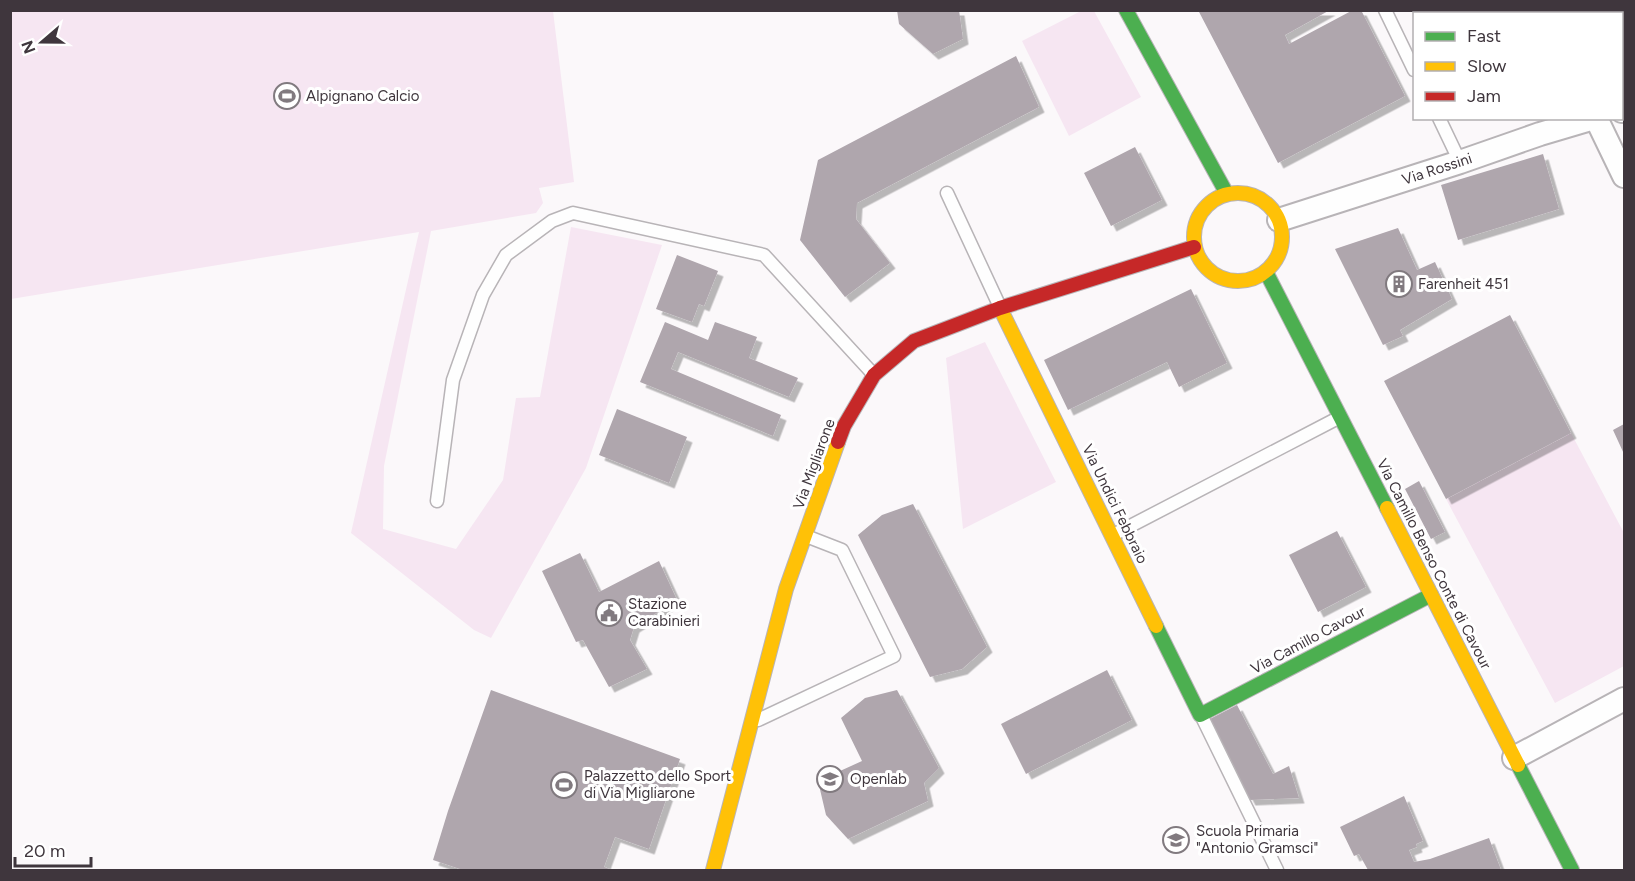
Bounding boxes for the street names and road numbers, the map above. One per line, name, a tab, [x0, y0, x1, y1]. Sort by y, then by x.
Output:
street label: Via Rossini	[1400, 149, 1474, 189]
street label: Via Migliarone	[789, 416, 839, 512]
street label: Via Undici Febbraio	[1078, 441, 1152, 567]
street label: Via Camillo Benso Conte di Cavour	[1373, 456, 1495, 672]
street label: Via Camillo Cavour	[1248, 602, 1368, 678]

